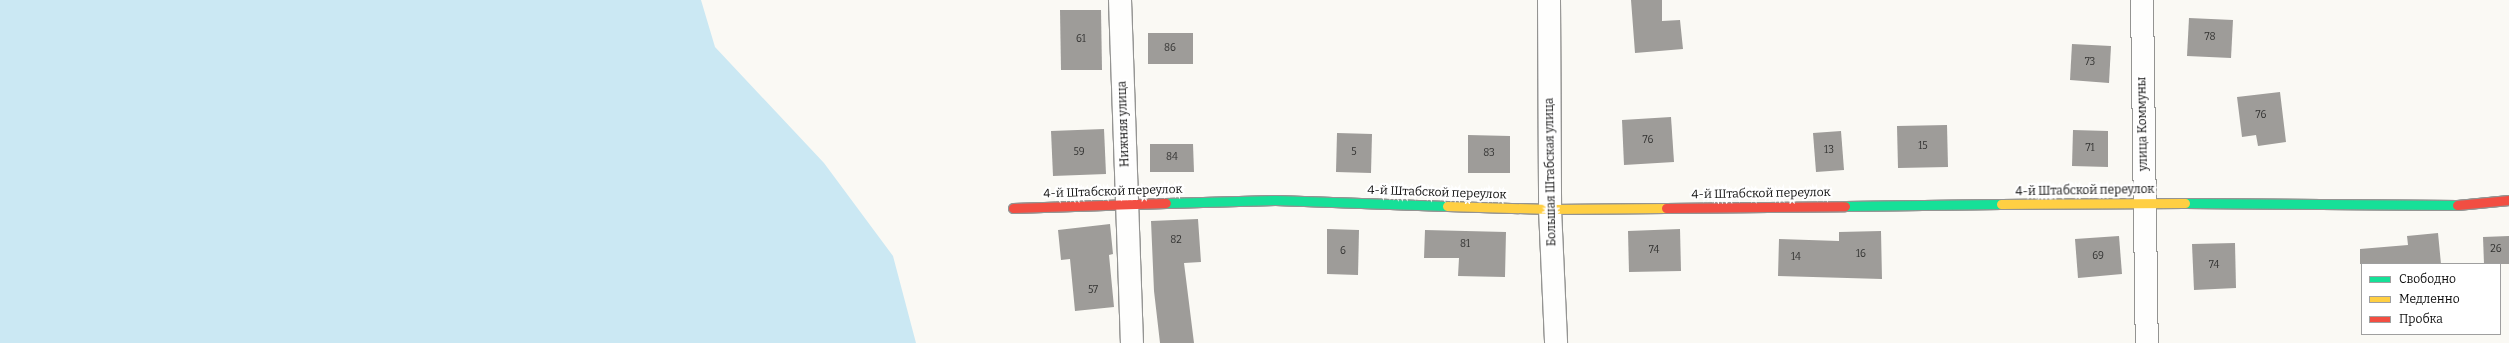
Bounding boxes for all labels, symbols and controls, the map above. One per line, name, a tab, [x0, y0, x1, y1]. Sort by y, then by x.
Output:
house number: 78	[2205, 32, 2215, 44]
house number: 61	[1076, 34, 1086, 46]
house number: 86	[1164, 43, 1176, 55]
house number: 73	[2085, 57, 2095, 69]
street label: улица Коммуны	[2135, 77, 2151, 171]
street label: Нижняя улица	[1115, 81, 1133, 167]
street label: Большая Штабская улица	[1543, 98, 1559, 246]
house number: 76	[2256, 110, 2266, 122]
house number: 76	[1643, 135, 1653, 147]
house number: 15	[1918, 141, 1928, 153]
house number: 71	[2085, 143, 2095, 155]
house number: 13	[1824, 145, 1834, 157]
house number: 59	[1073, 147, 1085, 159]
house number: 5	[1351, 147, 1357, 159]
house number: 83	[1483, 148, 1495, 160]
house number: 84	[1166, 152, 1178, 164]
street label: 4-й Штабской переулок	[1043, 182, 1183, 202]
street label: 4-й Штабской переулок	[1367, 183, 1507, 203]
street label: 4-й Штабской переулок	[2015, 183, 2155, 199]
street label: 4-й Штабской переулок	[1691, 186, 1831, 202]
house number: 82	[1170, 235, 1182, 247]
house number: 81	[1460, 239, 1470, 251]
house number: 26	[2490, 244, 2502, 256]
house number: 74	[1649, 245, 1659, 257]
house number: 6	[1340, 246, 1346, 258]
house number: 16	[1856, 249, 1866, 261]
house number: 69	[2092, 251, 2104, 263]
house number: 14	[1791, 252, 1801, 264]
house number: 74	[2209, 260, 2219, 272]
legend	[2361, 263, 2501, 335]
text: Свободно	[2399, 272, 2456, 286]
house number: 57	[1088, 285, 1098, 297]
text: Медленно	[2399, 292, 2460, 306]
text: Пробка	[2399, 312, 2443, 326]

